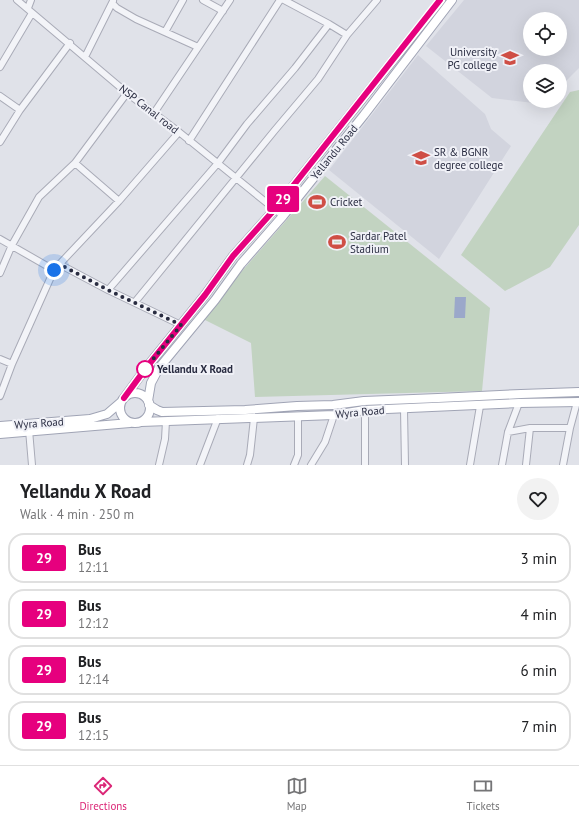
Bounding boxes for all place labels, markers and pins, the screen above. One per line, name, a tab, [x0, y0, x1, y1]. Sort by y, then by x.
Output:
place label: University PG college	[447, 45, 498, 72]
school or university icon: University PG college	[500, 48, 520, 68]
place label: SR & BGNR degree college	[434, 145, 503, 172]
school or university icon: SR & BGNR degree college	[411, 148, 431, 168]
sports icon: Cricket	[307, 192, 327, 212]
place label: Cricket	[330, 195, 362, 209]
place label: Sardar Patel Stadium	[350, 229, 408, 256]
sports icon: Sardar Patel Stadium	[327, 232, 347, 252]
marker: Yellandu X Road	[136, 360, 154, 378]
place label: Yellandu X Road	[156, 362, 233, 376]

